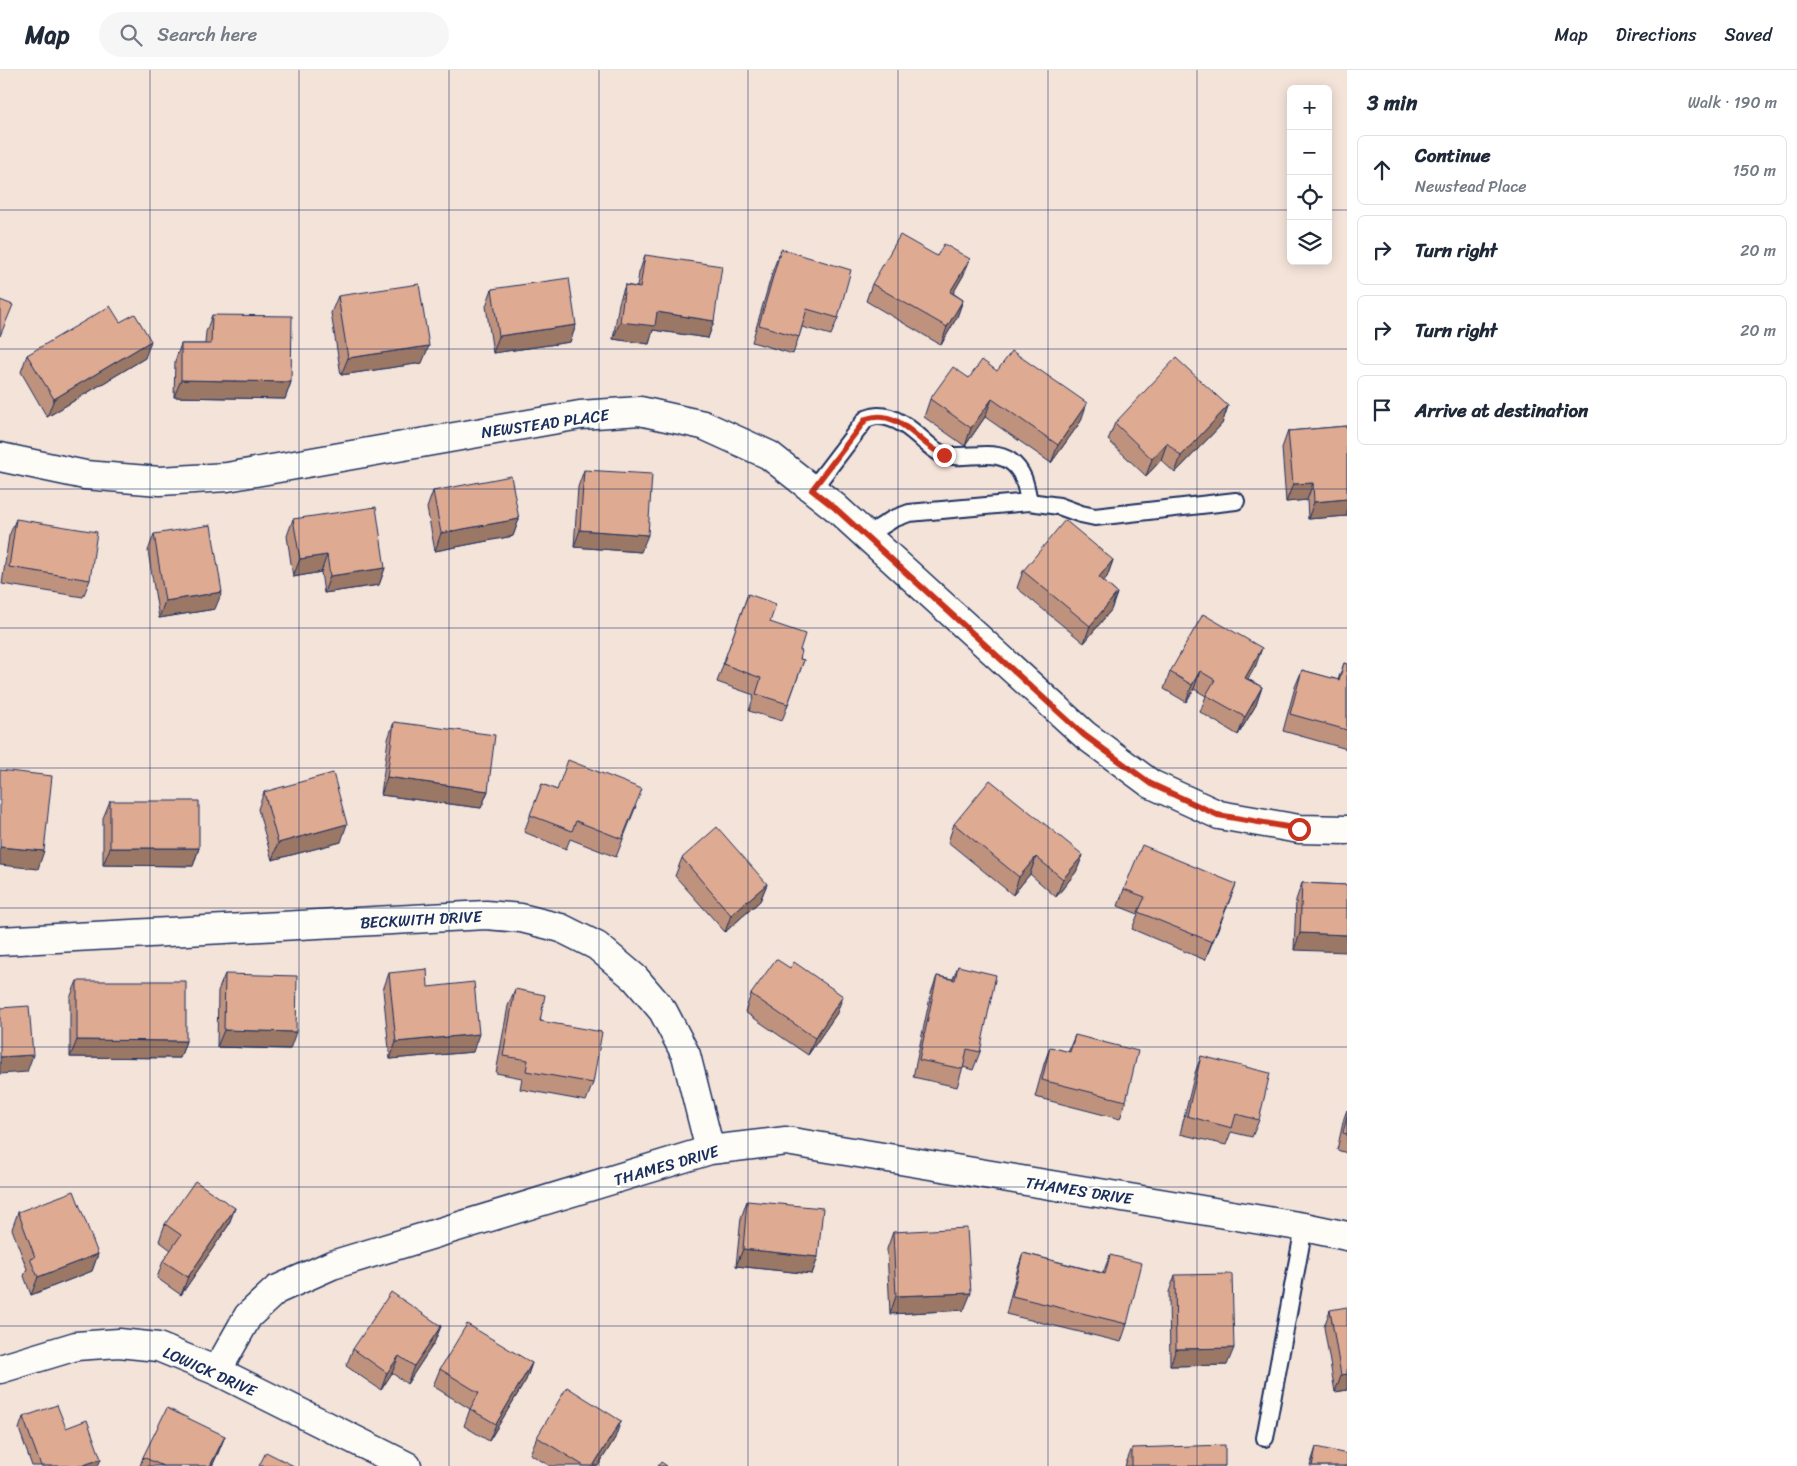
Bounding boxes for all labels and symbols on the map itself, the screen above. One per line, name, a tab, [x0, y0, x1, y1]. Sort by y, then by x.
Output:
street label: NEWSTEAD PLACE	[479, 400, 612, 447]
route end	[933, 444, 956, 467]
route start	[1288, 818, 1311, 841]
street label: BECKWITH DRIVE	[360, 902, 484, 937]
street label: THAMES DRIVE	[610, 1136, 723, 1194]
street label: THAMES DRIVE	[1023, 1168, 1136, 1213]
street label: LOWICK DRIVE	[158, 1338, 262, 1405]

